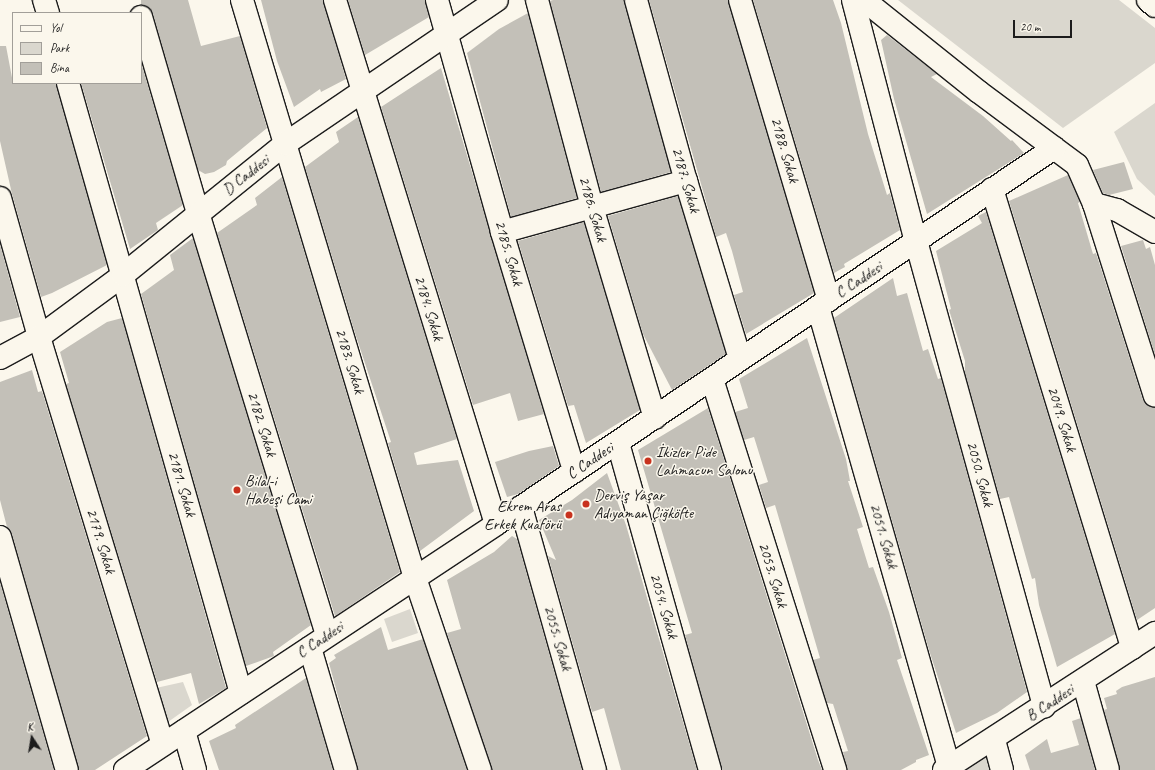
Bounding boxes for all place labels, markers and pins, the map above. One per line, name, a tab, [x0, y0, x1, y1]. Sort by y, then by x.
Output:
place label: İkizler Pide Lahmacun Salonu	[656, 442, 752, 480]
marker: İkizler Pide Lahmacun Salonu	[643, 456, 653, 466]
place label: Bilal-i Habeşi Cami	[245, 471, 312, 509]
marker: Bilal-i Habeşi Cami	[232, 485, 242, 495]
place label: Derviş Yaşar Adıyaman Çiğköfte	[594, 485, 693, 523]
place label: Ekrem Aras Erkek Kuaförü	[485, 496, 561, 534]
marker: Derviş Yaşar Adıyaman Çiğköfte	[581, 499, 591, 509]
marker: Ekrem Aras Erkek Kuaförü	[564, 510, 574, 520]

